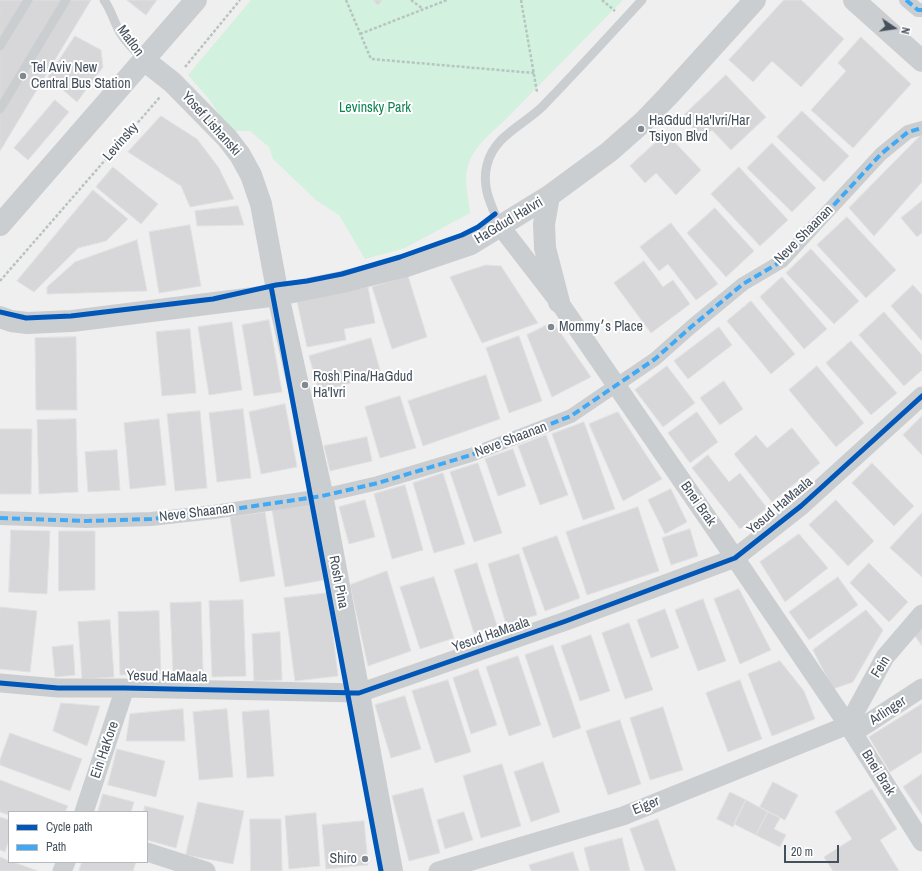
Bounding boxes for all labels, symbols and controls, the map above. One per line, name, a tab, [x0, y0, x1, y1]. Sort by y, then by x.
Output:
north arrow	[874, 8, 914, 48]
street label: Matlon	[113, 22, 147, 60]
text: N	[898, 26, 913, 35]
place label: Tel Aviv New Central Bus Station	[31, 60, 131, 92]
marker: Tel Aviv New Central Bus Station	[18, 71, 28, 81]
street label: Yosef Lishanski	[178, 88, 244, 160]
park label: Levinsky Park	[339, 100, 411, 116]
place label: HaGdud Ha'Ivri/Har Tsiyon Blvd	[649, 113, 749, 146]
street label: Levinsky	[100, 119, 142, 165]
marker: HaGdud Ha'Ivri/Har Tsiyon Blvd	[636, 124, 646, 134]
street label: HaGdud HaIvri	[472, 194, 546, 248]
street label: Neve Shaanan	[771, 202, 837, 268]
place label: Mommy׳s Place	[559, 319, 640, 335]
marker: Mommy׳s Place	[546, 322, 556, 332]
place label: Rosh Pina/HaGdud Ha'Ivri	[313, 369, 413, 402]
marker: Rosh Pina/HaGdud Ha'Ivri	[300, 380, 310, 390]
street label: Neve Shaanan	[473, 419, 549, 461]
street label: Yesud HaMaala	[744, 474, 816, 538]
street label: Bnei Brak	[677, 479, 719, 529]
street label: Neve Shaanan	[158, 500, 236, 526]
street label: Rosh Pina	[325, 554, 351, 610]
street label: Yesud HaMaala	[450, 614, 532, 656]
street label: Fein	[868, 653, 894, 681]
street label: Yesud HaMaala	[126, 668, 208, 686]
street label: Arlinger	[867, 693, 909, 729]
street label: Ein HaKore	[87, 719, 123, 781]
street label: Bnei Brak	[858, 747, 898, 799]
street label: Eiger	[630, 793, 662, 819]
legend	[8, 811, 148, 863]
text: Cycle path	[46, 819, 93, 835]
scale bar	[786, 837, 841, 863]
text: Path	[46, 839, 66, 855]
text: 20 m	[791, 844, 813, 860]
place label: Shiro	[330, 851, 357, 867]
marker: Shiro	[360, 854, 370, 864]

